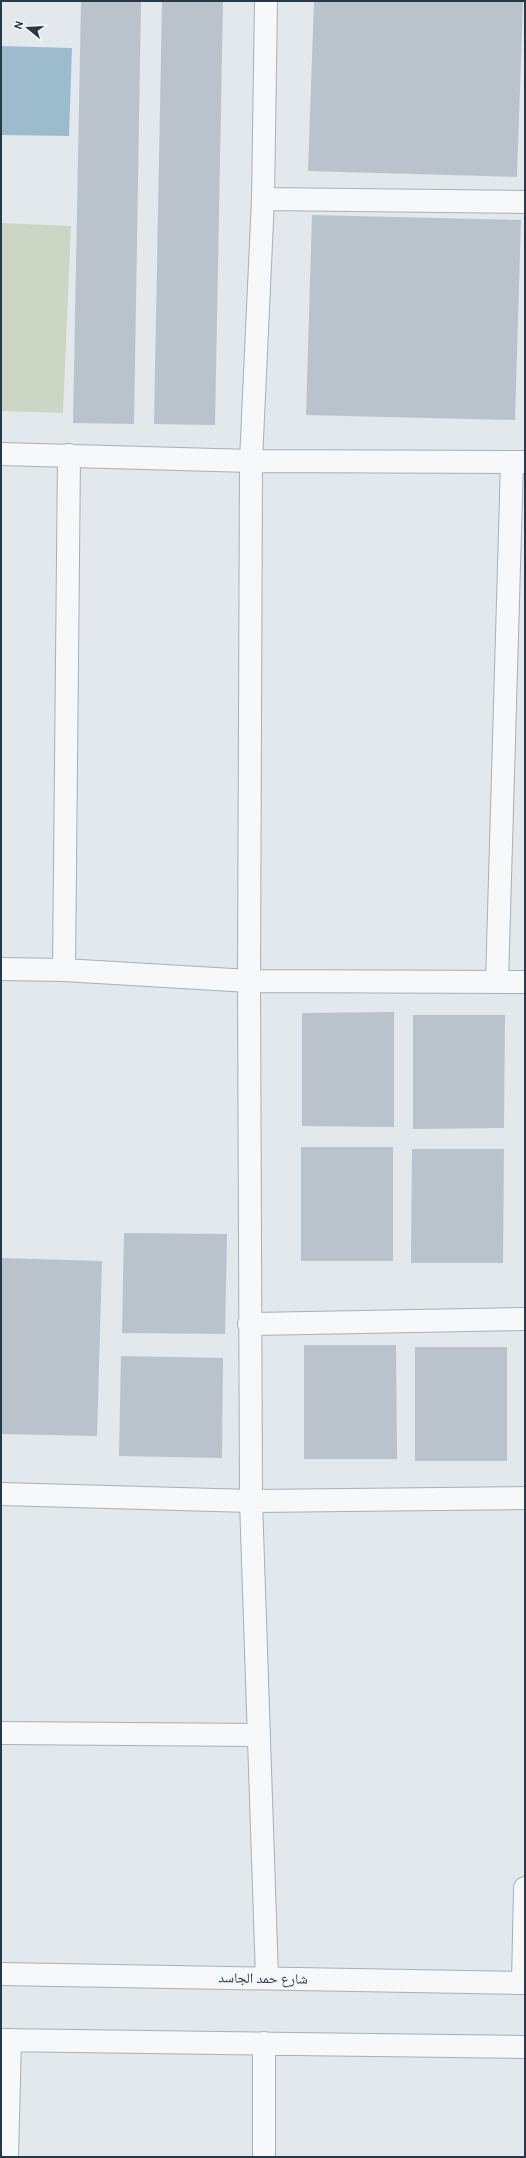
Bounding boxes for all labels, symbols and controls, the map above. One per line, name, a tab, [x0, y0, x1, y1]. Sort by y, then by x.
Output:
north arrow	[8, 8, 48, 48]
text: N	[12, 19, 27, 31]
street label: شارع حمد الجاسد	[218, 1970, 308, 1989]

